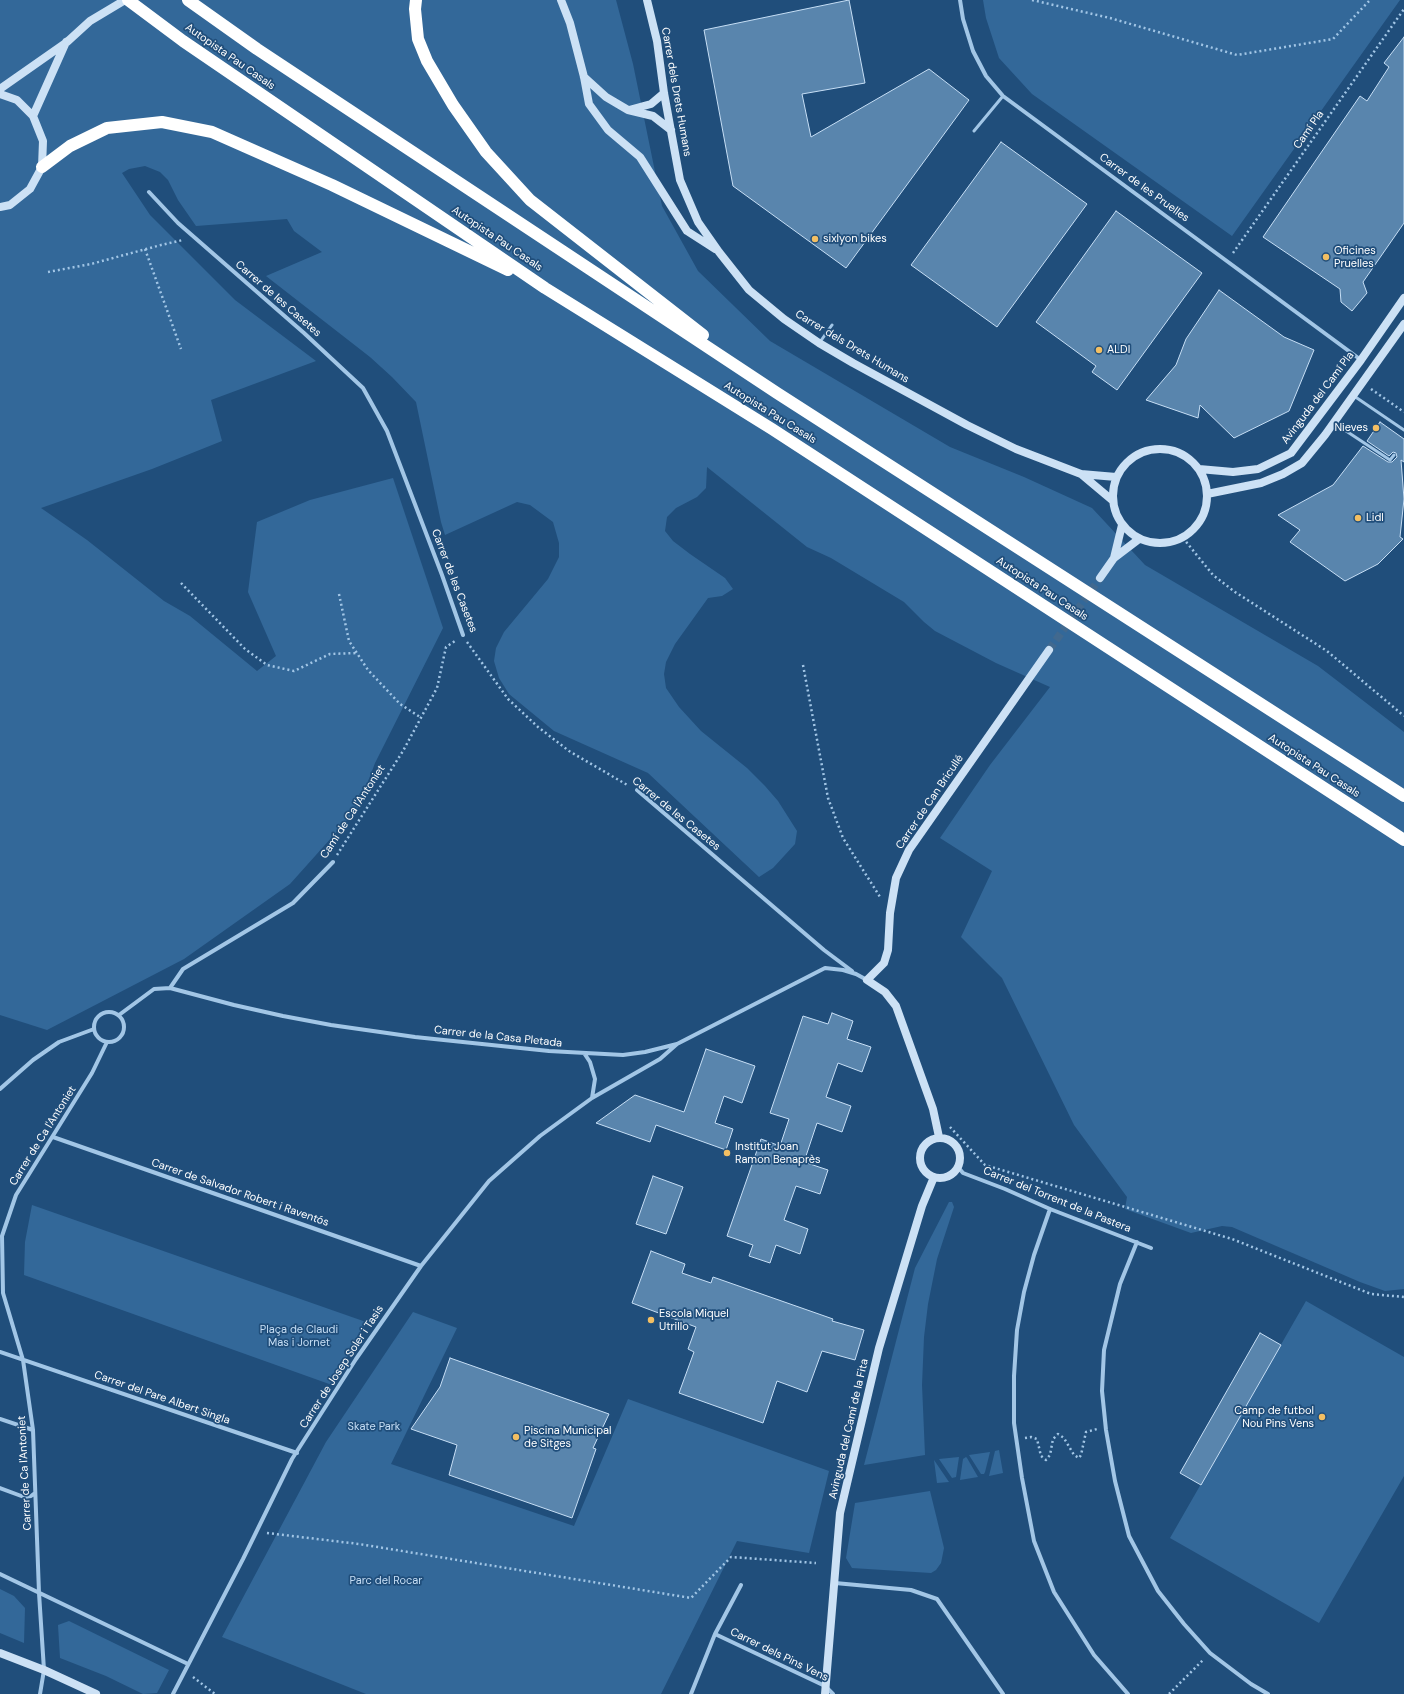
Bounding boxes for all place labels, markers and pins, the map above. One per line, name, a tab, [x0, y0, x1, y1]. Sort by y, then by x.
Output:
place label: sixlyon bikes	[823, 232, 887, 246]
marker: sixlyon bikes	[810, 234, 820, 244]
place label: Oficines Pruelles	[1334, 244, 1376, 270]
marker: Oficines Pruelles	[1321, 252, 1331, 262]
place label: ALDI	[1107, 343, 1130, 357]
marker: ALDI	[1094, 345, 1104, 355]
place label: Nieves	[1334, 421, 1368, 435]
marker: Nieves	[1371, 423, 1381, 433]
place label: Lidl	[1366, 511, 1384, 525]
marker: Lidl	[1353, 513, 1363, 523]
place label: Institut Joan Ramon Benaprès	[735, 1140, 821, 1166]
marker: Institut Joan Ramon Benaprès	[722, 1148, 732, 1158]
place label: Escola Miquel Utrillo	[659, 1307, 729, 1333]
marker: Escola Miquel Utrillo	[646, 1315, 656, 1325]
place label: Camp de futbol Nou Pins Vens	[1234, 1404, 1314, 1430]
marker: Camp de futbol Nou Pins Vens	[1317, 1412, 1327, 1422]
place label: Piscina Municipal de Sitges	[524, 1424, 611, 1450]
marker: Piscina Municipal de Sitges	[511, 1432, 521, 1442]

